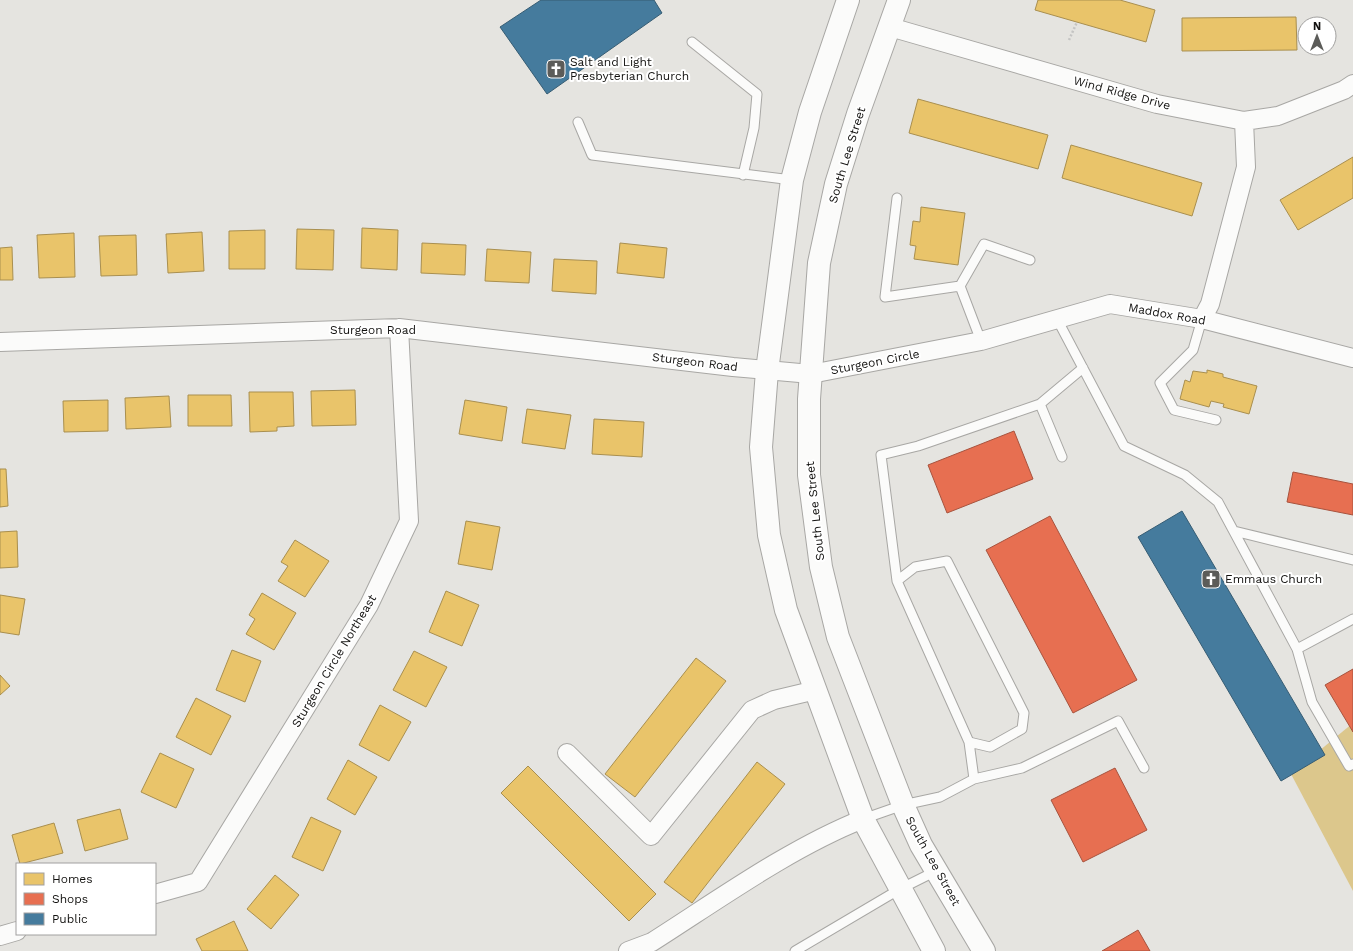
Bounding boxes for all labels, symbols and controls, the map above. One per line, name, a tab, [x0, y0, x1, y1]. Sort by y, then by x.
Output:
north arrow	[1297, 16, 1337, 56]
text: N	[1313, 20, 1321, 33]
place label: Salt and Light Presbyterian Church	[570, 55, 689, 83]
church icon: Salt and Light Presbyterian Church	[545, 58, 567, 80]
street label: Wind Ridge Drive	[1072, 73, 1172, 113]
street label: South Lee Street	[826, 105, 868, 205]
street label: Maddox Road	[1127, 300, 1207, 328]
street label: Sturgeon Road	[330, 323, 416, 337]
street label: Sturgeon Circle	[829, 347, 921, 377]
street label: Sturgeon Road	[651, 350, 739, 374]
street label: South Lee Street	[803, 461, 827, 561]
church icon: Emmaus Church	[1200, 568, 1222, 590]
place label: Emmaus Church	[1225, 572, 1322, 586]
street label: Sturgeon Circle Northeast	[289, 592, 379, 730]
street label: South Lee Street	[903, 814, 963, 908]
legend	[16, 863, 156, 935]
text: Homes	[52, 872, 93, 886]
text: Shops	[52, 892, 88, 906]
text: Public	[52, 912, 88, 926]

